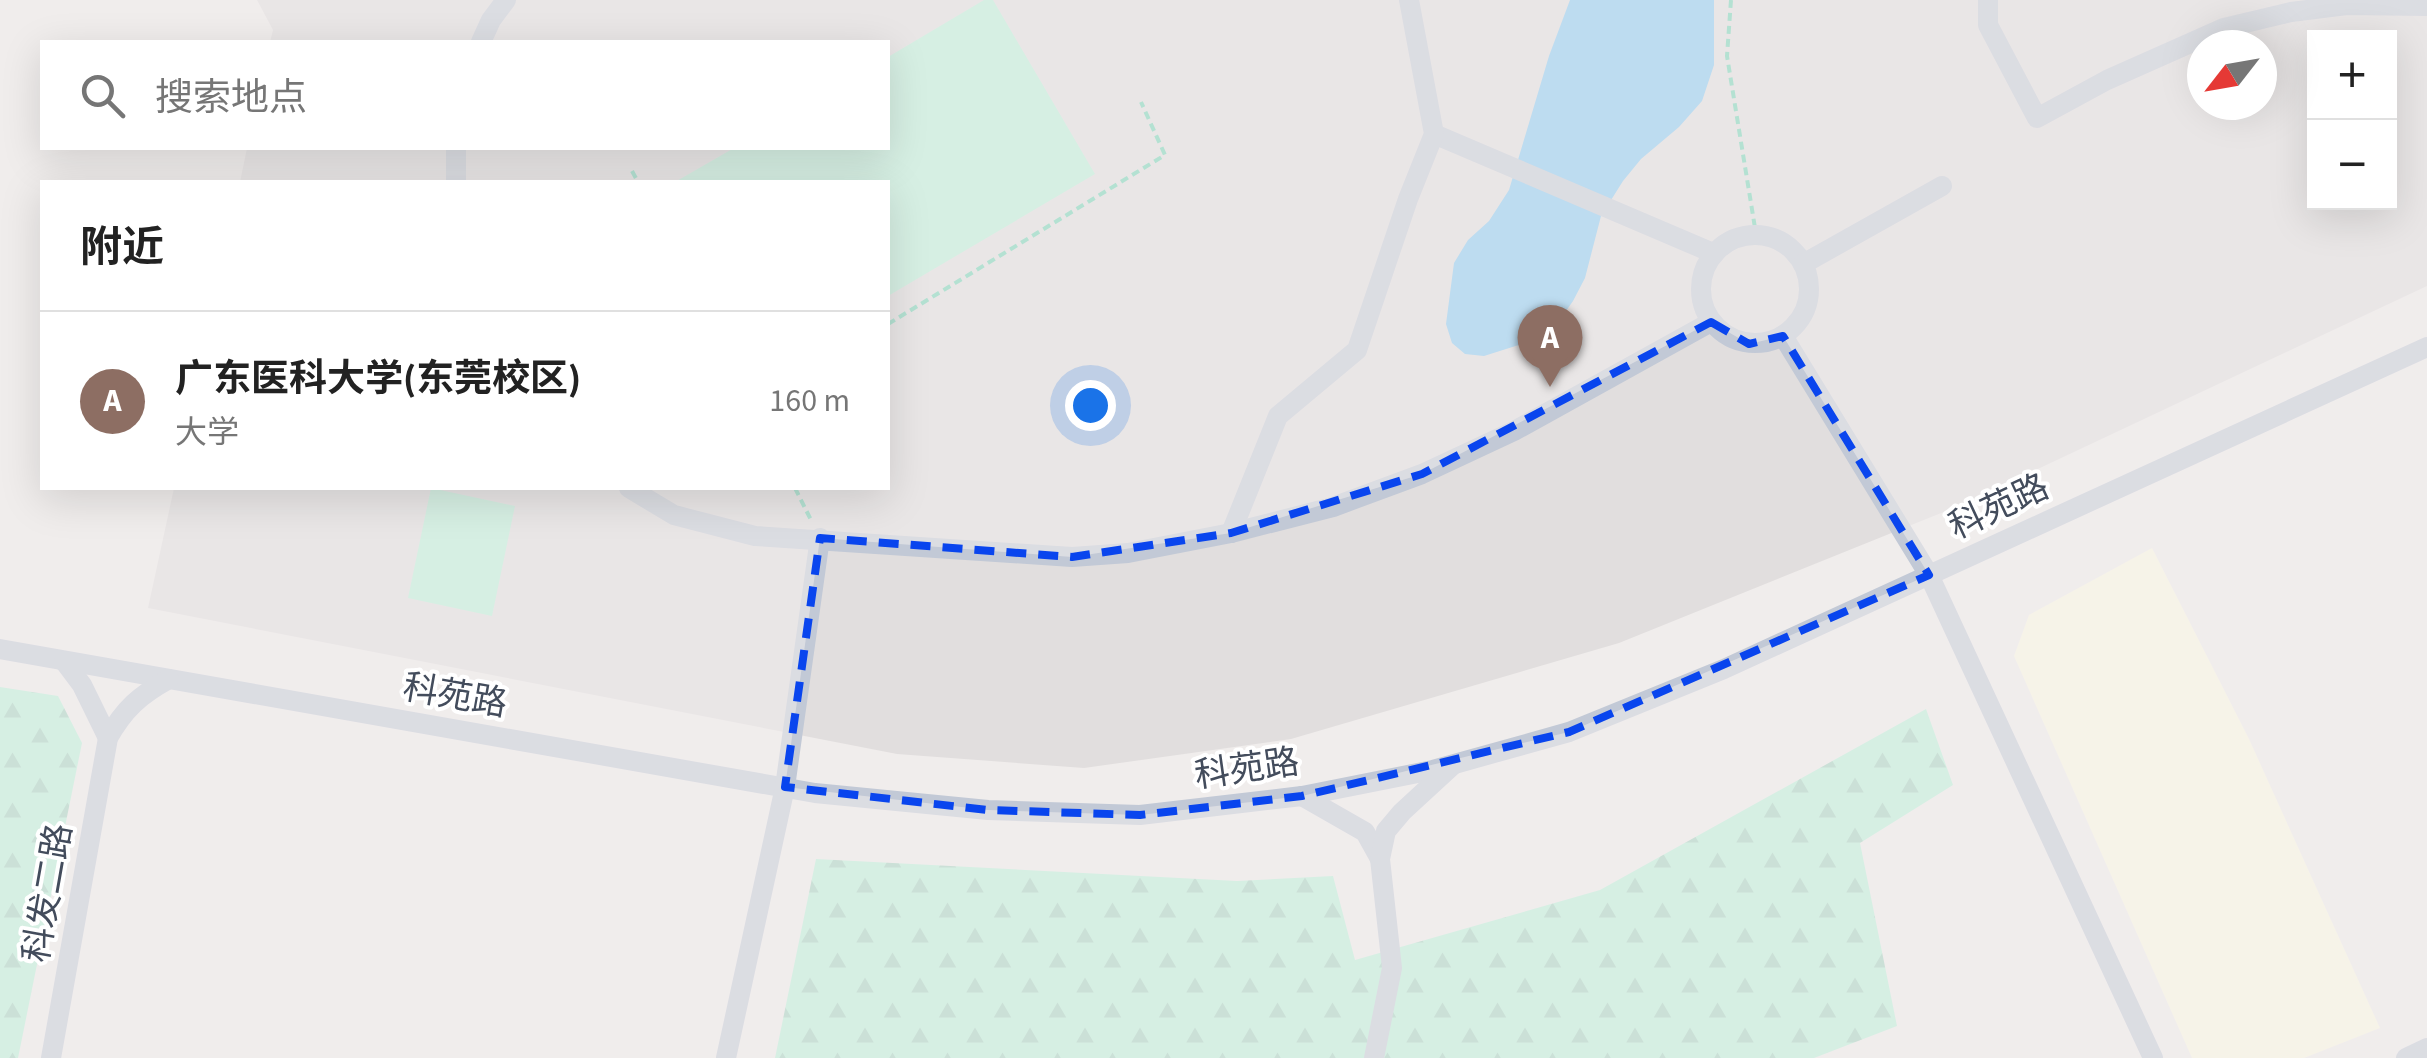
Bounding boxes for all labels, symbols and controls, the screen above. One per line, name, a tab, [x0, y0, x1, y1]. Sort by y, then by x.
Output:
north arrow	[2187, 30, 2277, 120]
map controls	[2307, 30, 2397, 210]
button: +	[2307, 30, 2397, 120]
search box	[40, 40, 890, 150]
icon: search	[75, 68, 130, 123]
text: 搜索地点	[155, 71, 307, 125]
button: −	[2307, 120, 2397, 210]
text: 附近	[80, 218, 164, 278]
pin: A	[1518, 304, 1582, 387]
text: 广东医科大学(东莞校区)	[175, 352, 581, 406]
text: A	[103, 378, 122, 424]
text: 160 m	[769, 378, 850, 424]
your location	[1065, 380, 1116, 431]
text: 大学	[175, 410, 239, 456]
street label: 科苑路	[1941, 462, 2057, 552]
street label: 科苑路	[399, 662, 511, 730]
street label: 科苑路	[1192, 737, 1302, 801]
street label: 科发二路	[11, 820, 85, 966]

